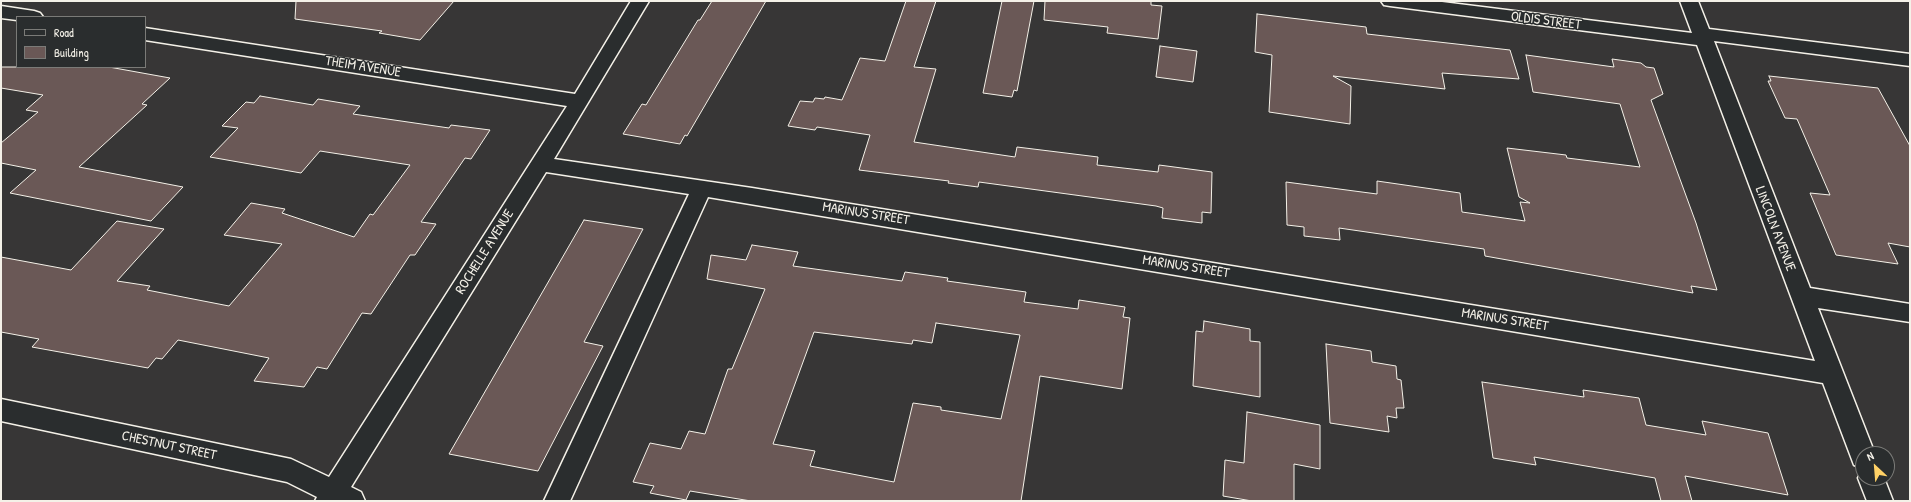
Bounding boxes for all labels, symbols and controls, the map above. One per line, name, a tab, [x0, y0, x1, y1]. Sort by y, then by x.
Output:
street label: OLDIS STREET	[1510, 8, 1582, 34]
legend	[16, 16, 146, 68]
text: Road	[54, 24, 74, 41]
text: Building	[54, 44, 89, 61]
street label: THEIM AVENUE	[324, 53, 402, 81]
street label: LINCOLN AVENUE	[1751, 184, 1799, 274]
street label: MARINUS STREET	[821, 199, 911, 229]
street label: ROCHELLE AVENUE	[452, 207, 518, 297]
street label: MARINUS STREET	[1141, 252, 1231, 282]
street label: MARINUS STREET	[1460, 305, 1550, 335]
street label: CHESTNUT STREET	[120, 428, 218, 464]
north arrow	[1855, 446, 1895, 486]
text: N	[1864, 449, 1876, 464]

